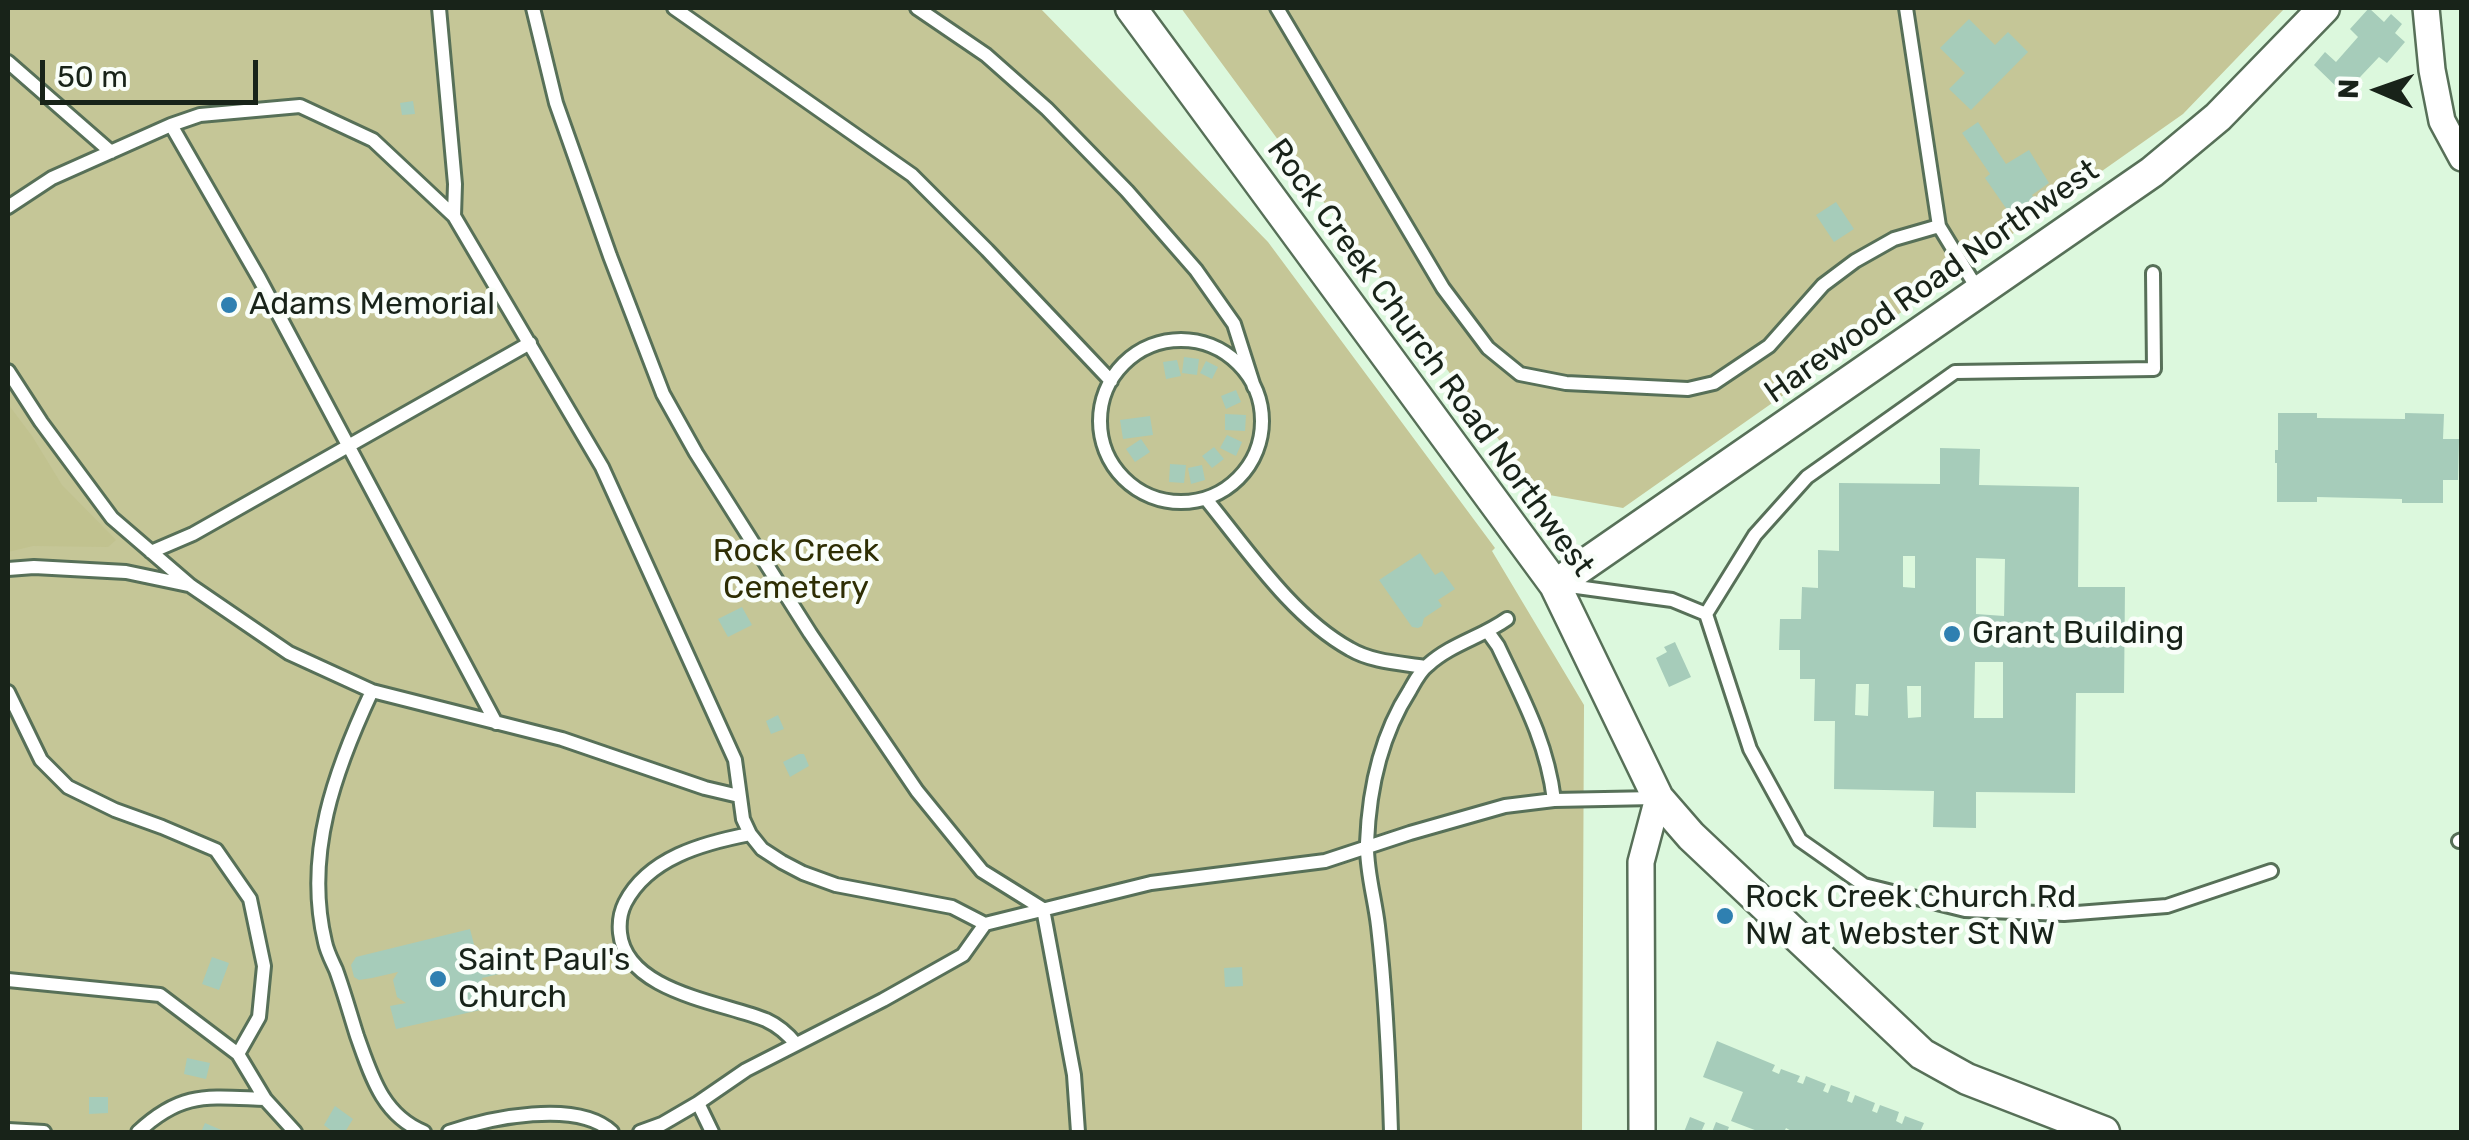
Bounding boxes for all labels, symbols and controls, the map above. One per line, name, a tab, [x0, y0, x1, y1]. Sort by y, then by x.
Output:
scale bar	[45, 40, 262, 102]
north arrow	[2329, 40, 2429, 140]
text: 50 m	[57, 59, 128, 95]
text: N	[2332, 78, 2365, 100]
street label: Rock Creek Church Road Northwest	[1258, 132, 1602, 584]
street label: Harewood Road Northwest	[1758, 152, 2106, 412]
place label: Adams Memorial	[249, 286, 495, 324]
marker: Adams Memorial	[218, 294, 240, 316]
park label: Rock Creek Cemetery	[713, 533, 879, 608]
place label: Grant Building	[1972, 615, 2184, 653]
marker: Grant Building	[1941, 623, 1963, 645]
place label: Rock Creek Church Rd NW at Webster St NW	[1745, 879, 2076, 954]
marker: Rock Creek Church Rd NW at Webster St NW	[1714, 905, 1736, 927]
place label: Saint Paul's Church	[458, 942, 630, 1017]
marker: Saint Paul's Church	[427, 968, 449, 990]

